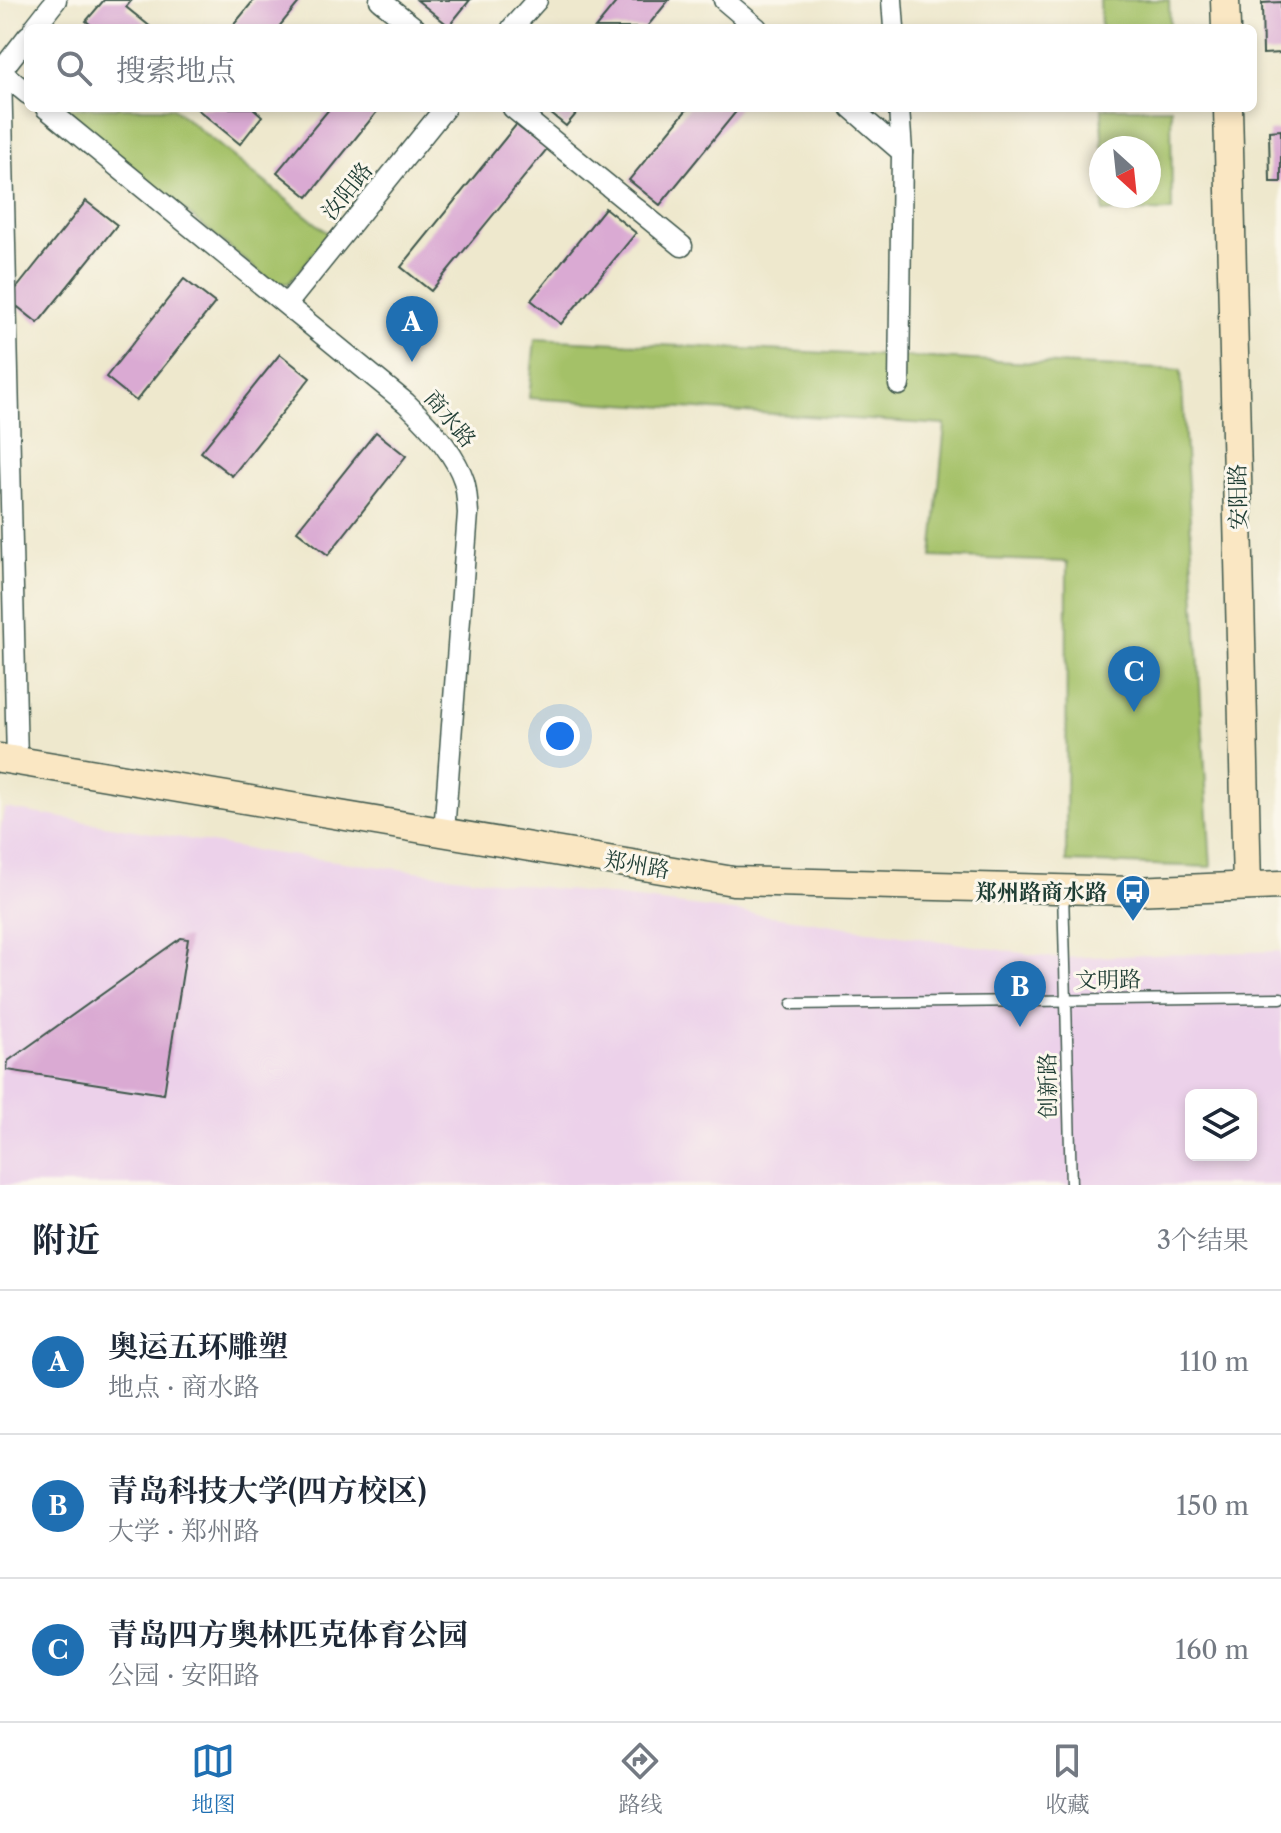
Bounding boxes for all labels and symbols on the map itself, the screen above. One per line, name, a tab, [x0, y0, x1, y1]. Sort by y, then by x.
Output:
north arrow	[1089, 136, 1161, 208]
street label: 汝阳路	[316, 157, 378, 225]
pin: A	[386, 296, 438, 362]
street label: 商水路	[418, 385, 482, 453]
street label: 安阳路	[1224, 464, 1252, 530]
pin: C	[1108, 646, 1160, 712]
your location	[540, 716, 580, 756]
street label: 郑州路	[602, 846, 672, 884]
bus stop icon: 郑州路商水路	[1114, 873, 1152, 923]
place label: 郑州路商水路	[975, 879, 1107, 906]
pin: B	[994, 961, 1046, 1027]
street label: 文明路	[1075, 966, 1141, 994]
street label: 创新路	[1034, 1053, 1062, 1119]

